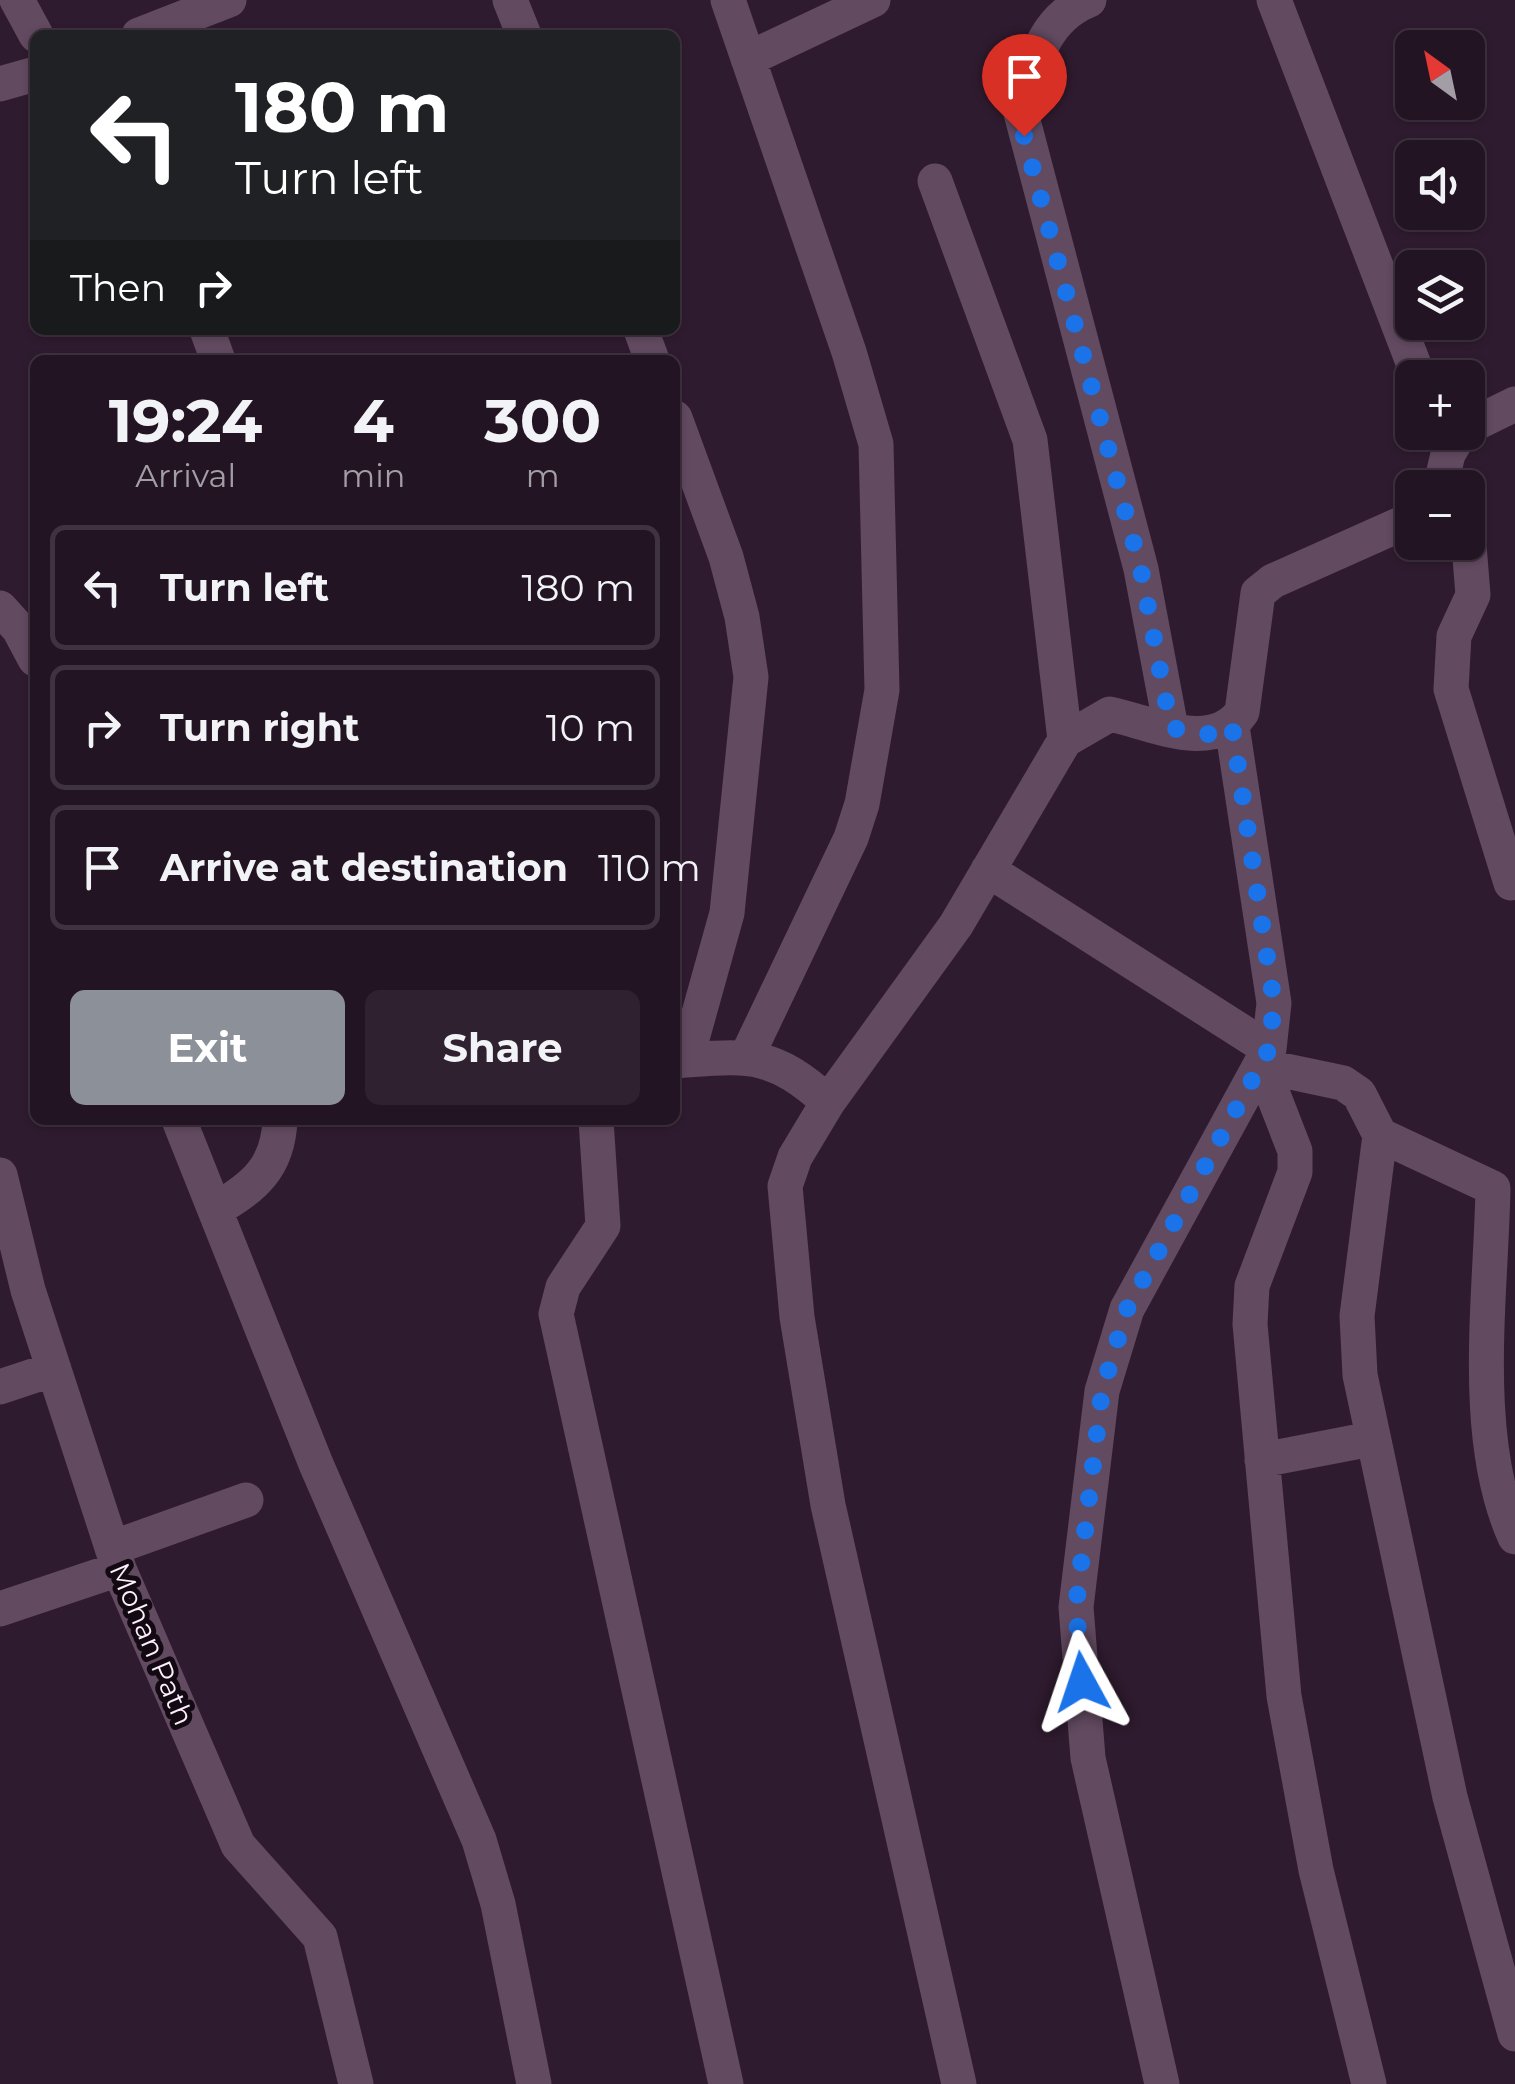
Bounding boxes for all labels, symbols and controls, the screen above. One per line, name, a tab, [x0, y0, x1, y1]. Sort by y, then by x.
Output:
north arrow	[1395, 30, 1485, 120]
map controls	[1395, 30, 1485, 560]
pin	[982, 34, 1067, 137]
icon: arrive	[997, 49, 1052, 104]
text: 180 m	[235, 64, 449, 150]
icon: left	[70, 70, 200, 200]
button: sound	[1395, 140, 1485, 230]
text: Turn left	[235, 150, 423, 205]
button: layers	[1395, 250, 1485, 340]
icon: right	[186, 260, 241, 315]
text: Then	[70, 264, 166, 311]
button: +	[1395, 360, 1485, 450]
text: 19:24	[109, 384, 262, 457]
text: 4	[353, 384, 394, 457]
text: 300	[484, 384, 601, 457]
text: Arrival	[135, 456, 236, 495]
text: min	[341, 456, 405, 495]
text: m	[526, 456, 560, 495]
button: −	[1395, 470, 1485, 560]
icon: left	[75, 560, 130, 615]
text: Turn left	[160, 564, 329, 611]
text: 180 m	[522, 564, 635, 611]
icon: right	[75, 700, 130, 755]
text: Turn right	[160, 704, 359, 751]
text: 10 m	[546, 704, 635, 751]
icon: arrive	[75, 840, 130, 895]
text: Arrive at destination	[160, 844, 568, 891]
text: 110 m	[598, 844, 701, 891]
button: Exit	[70, 990, 345, 1105]
button: Share	[365, 990, 640, 1105]
street label: Mohan Path	[103, 1558, 201, 1730]
position arrow	[1030, 1630, 1134, 1734]

